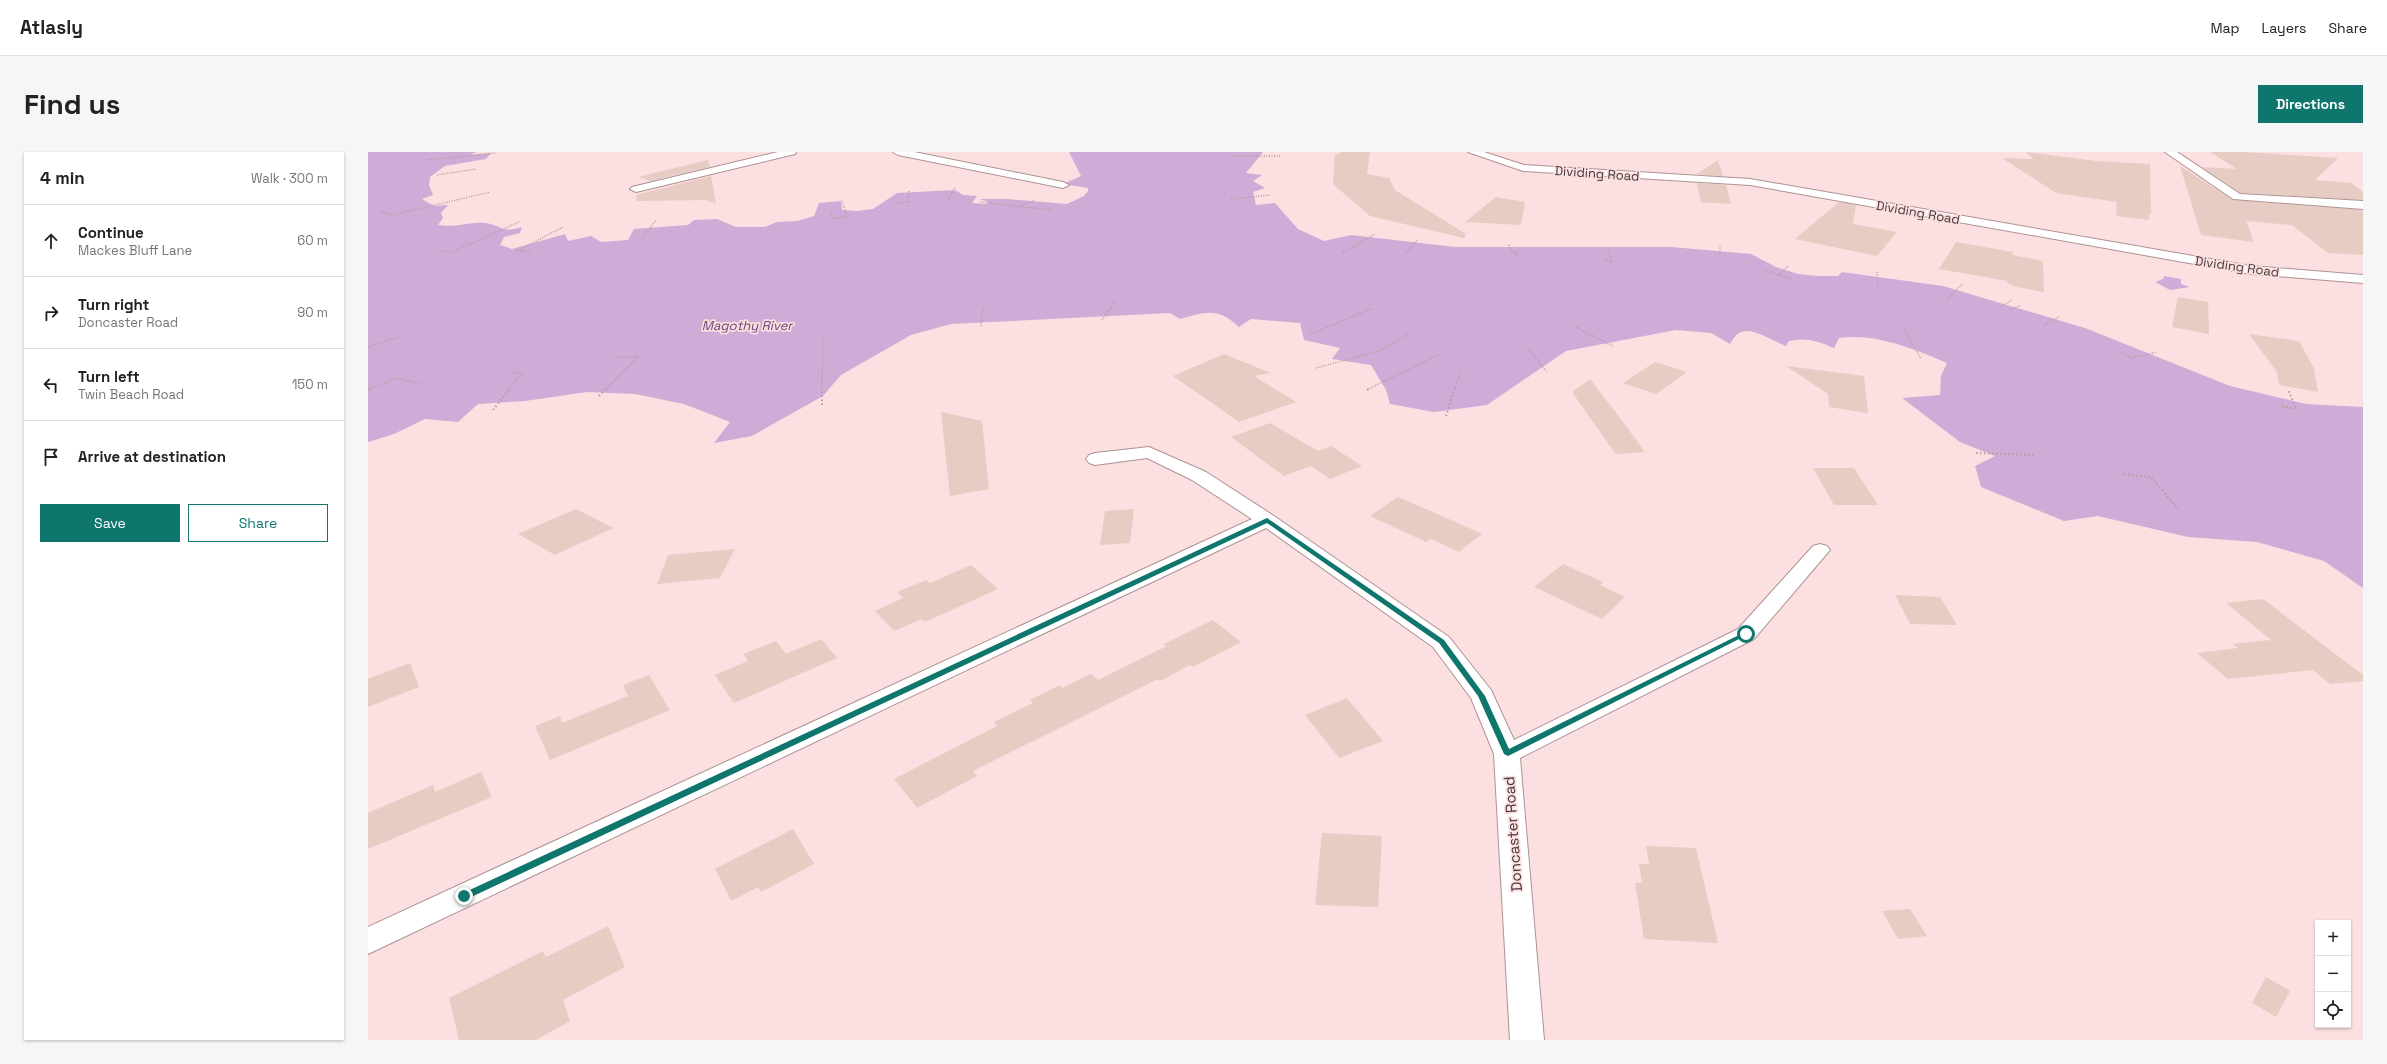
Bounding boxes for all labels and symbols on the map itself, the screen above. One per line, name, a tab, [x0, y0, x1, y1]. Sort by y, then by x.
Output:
street label: Dividing Road	[1554, 162, 1640, 185]
street label: Dividing Road	[1875, 197, 1961, 228]
street label: Dividing Road	[2194, 252, 2280, 281]
water label: Magothy River	[702, 317, 794, 334]
route start	[1737, 625, 1755, 643]
street label: Doncaster Road	[1499, 776, 1526, 892]
route end	[455, 887, 473, 905]

